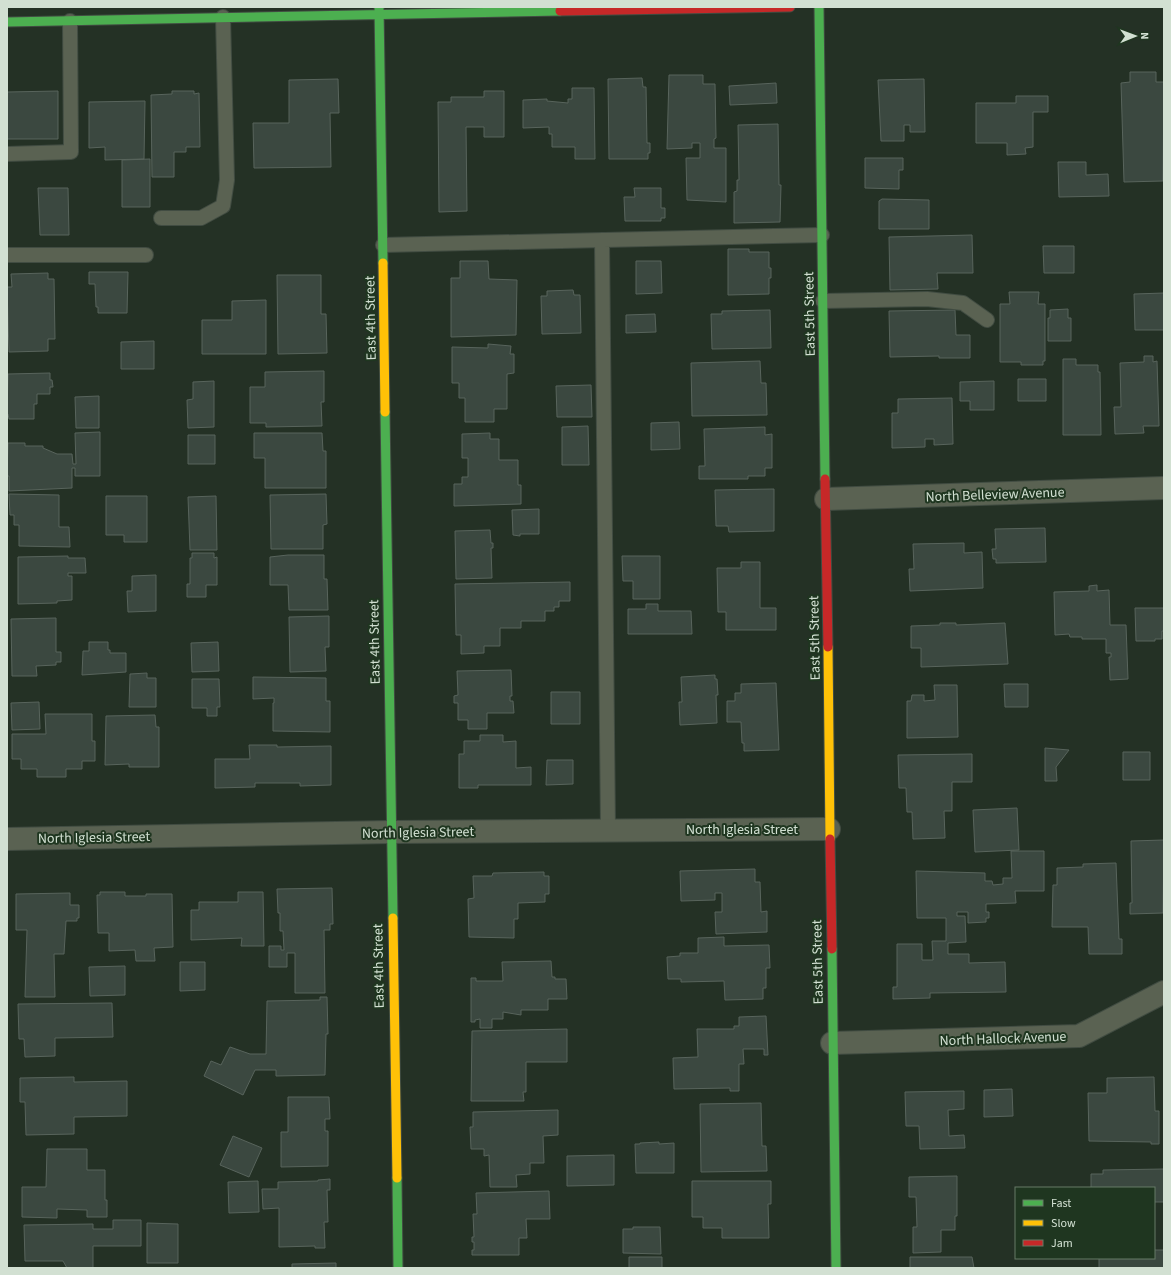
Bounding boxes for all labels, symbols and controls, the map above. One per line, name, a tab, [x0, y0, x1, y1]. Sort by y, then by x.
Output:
north arrow	[1115, 16, 1155, 56]
text: N	[1137, 32, 1152, 40]
street label: East 5th Street	[799, 271, 821, 357]
street label: East 4th Street	[360, 275, 382, 361]
street label: North Belleview Avenue	[925, 483, 1065, 507]
street label: East 5th Street	[804, 595, 826, 681]
street label: East 4th Street	[364, 599, 386, 685]
street label: North Iglesia Street	[686, 820, 798, 840]
street label: North Iglesia Street	[362, 822, 475, 844]
street label: North Iglesia Street	[38, 827, 151, 849]
street label: East 5th Street	[807, 919, 829, 1005]
street label: East 4th Street	[368, 923, 390, 1009]
street label: North Hallock Avenue	[939, 1027, 1067, 1051]
legend	[1015, 1187, 1155, 1259]
text: Fast	[1051, 1195, 1071, 1212]
text: Slow	[1051, 1215, 1076, 1232]
text: Jam	[1051, 1235, 1073, 1252]

